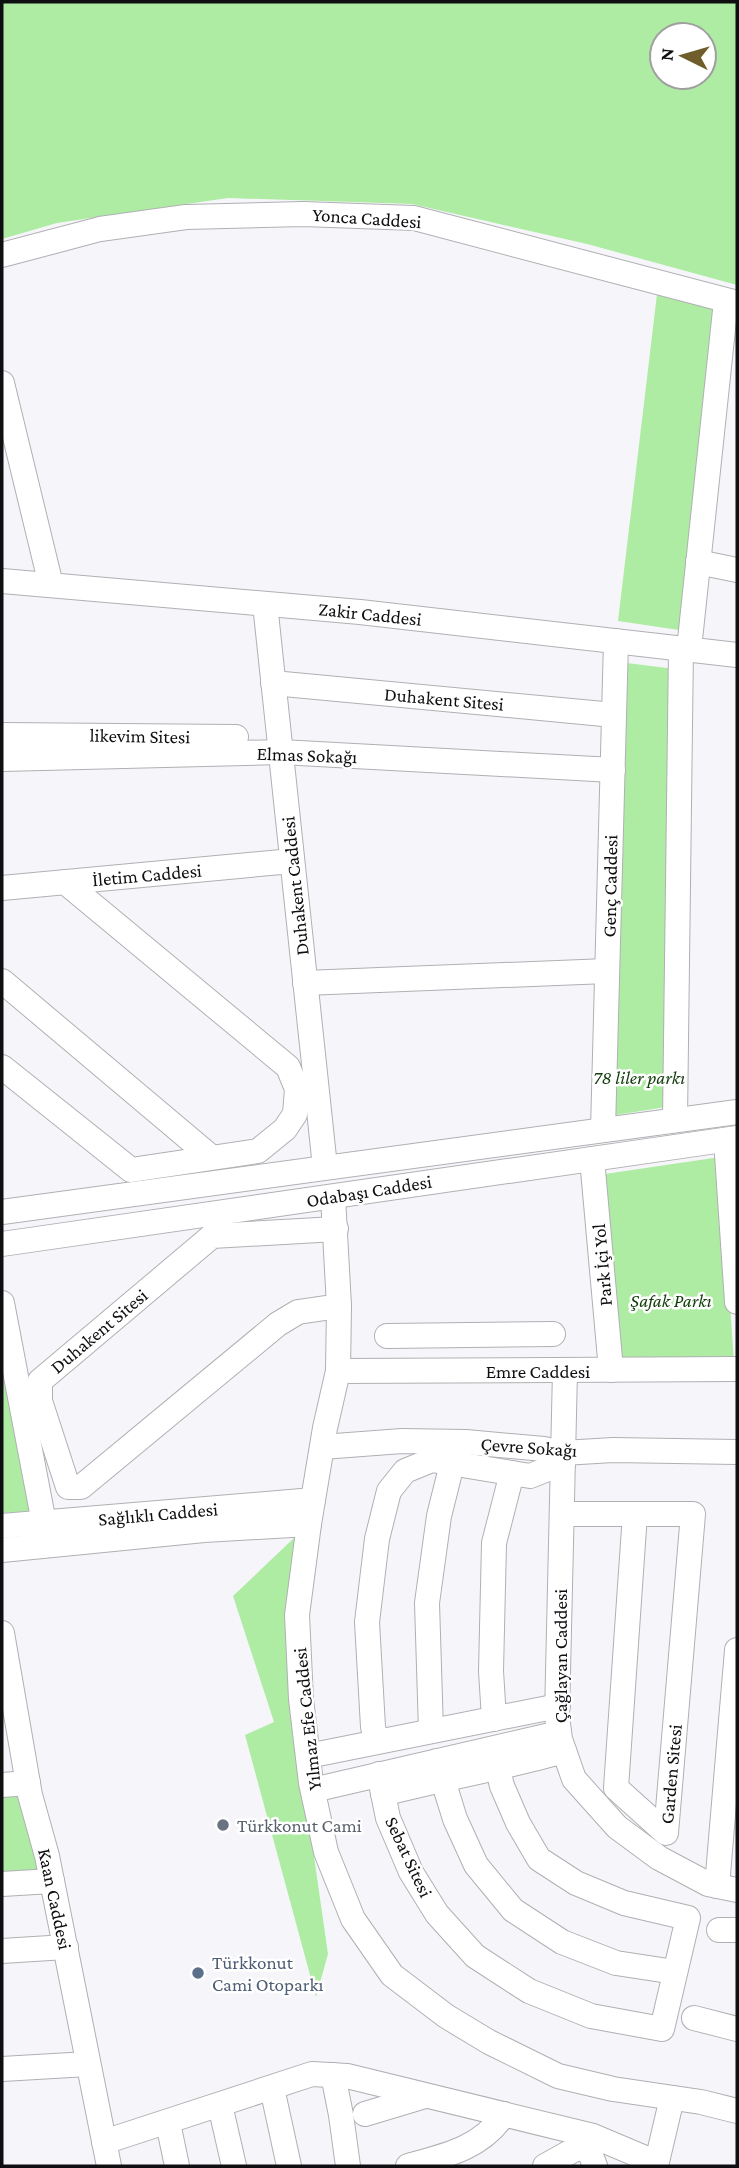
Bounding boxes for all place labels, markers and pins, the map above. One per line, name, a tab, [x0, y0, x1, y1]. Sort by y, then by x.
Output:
place label: Türkkonut Cami	[237, 1815, 362, 1836]
marker: Türkkonut Cami	[215, 1817, 231, 1833]
place label: Türkkonut Cami Otoparkı	[212, 1952, 323, 1995]
marker: Türkkonut Cami Otoparkı	[190, 1965, 206, 1981]

